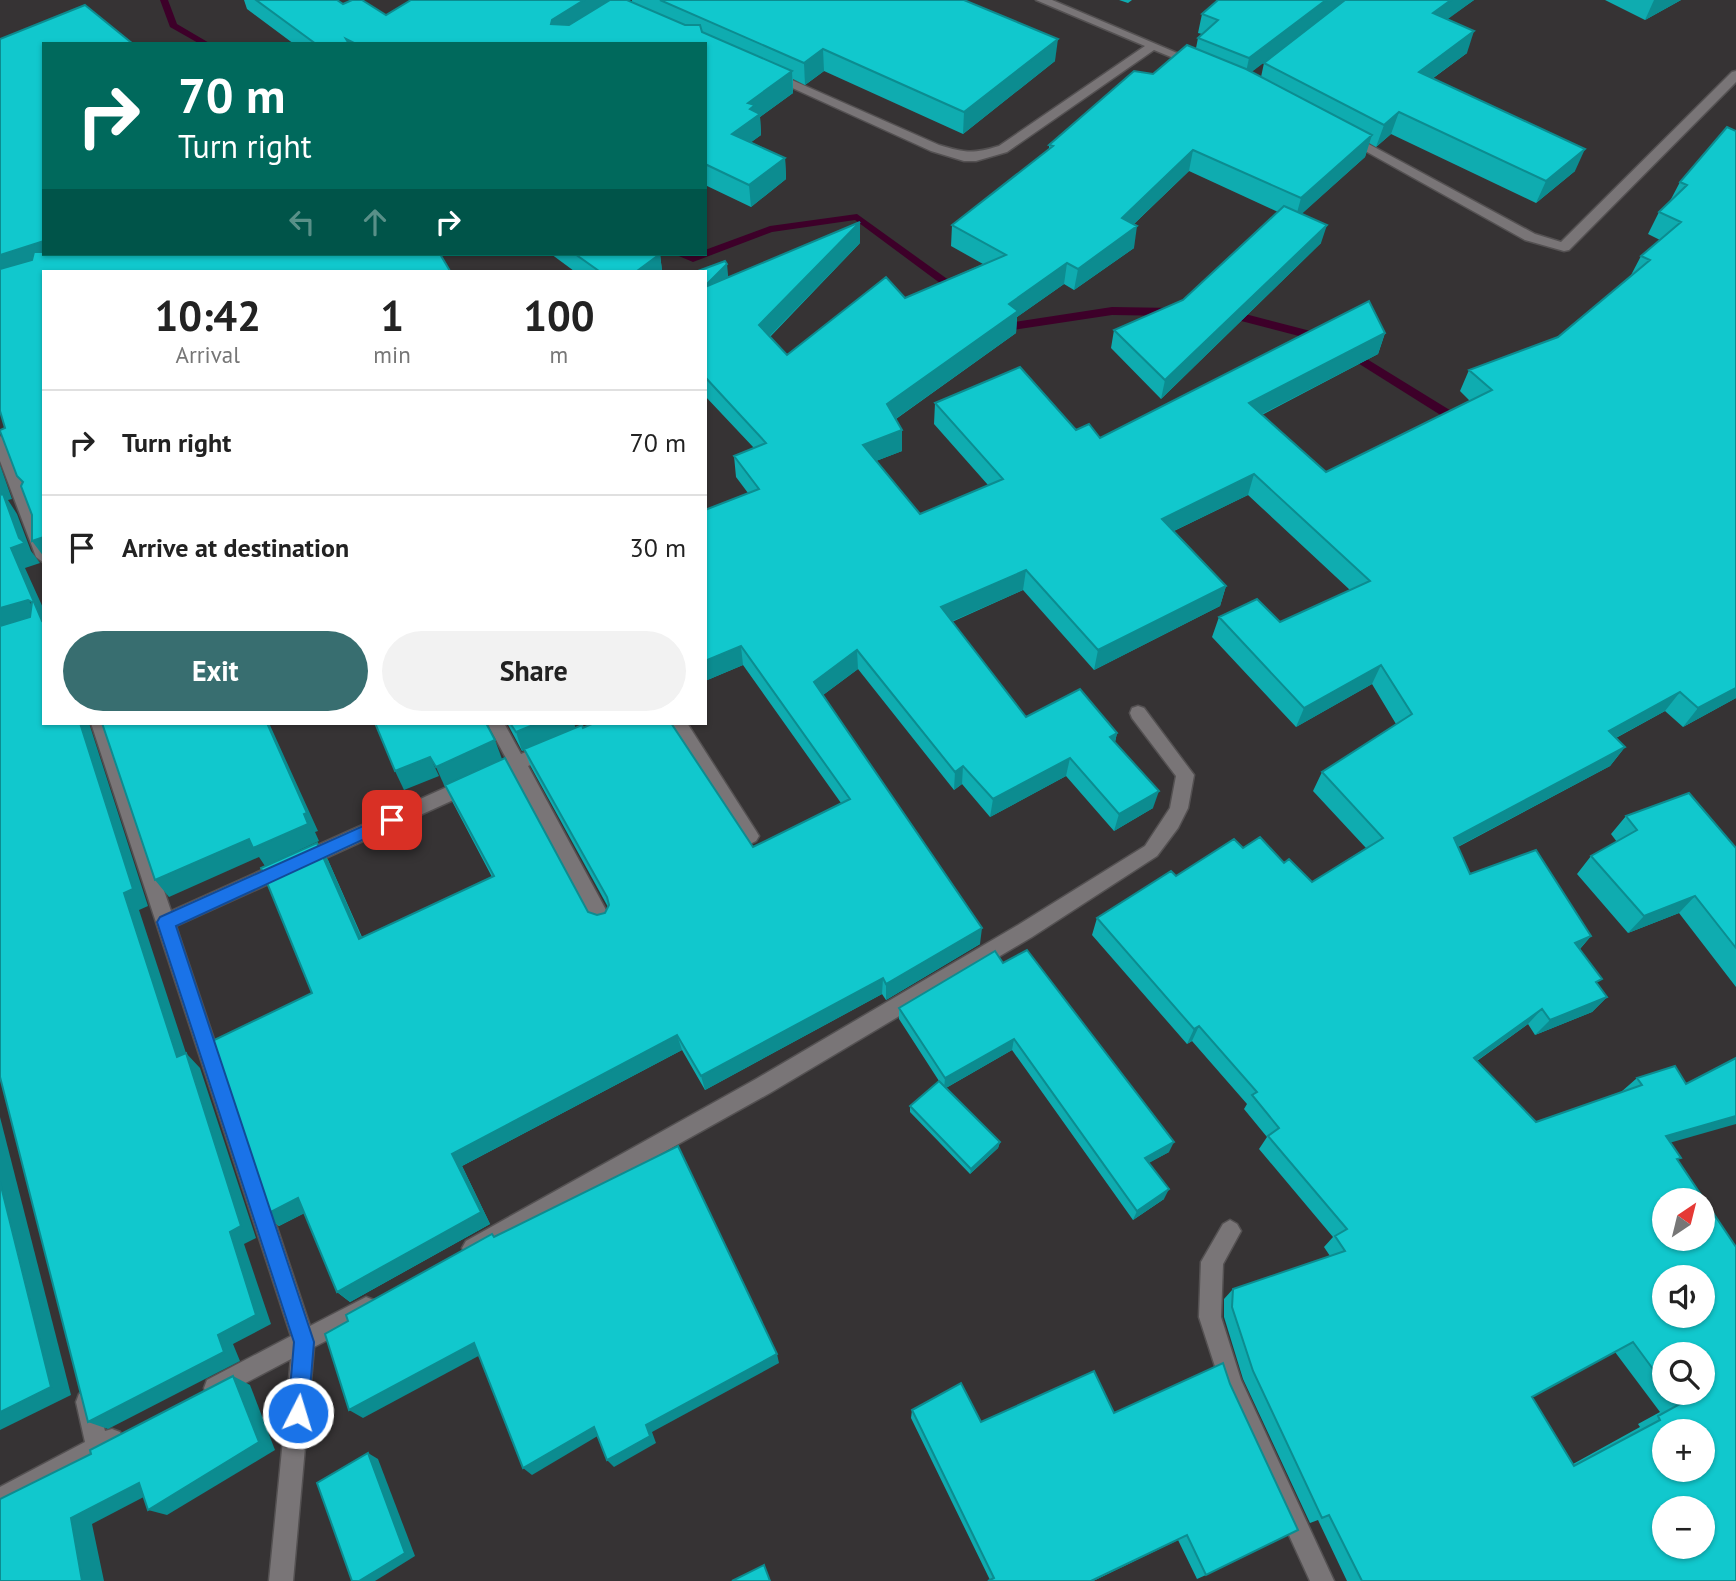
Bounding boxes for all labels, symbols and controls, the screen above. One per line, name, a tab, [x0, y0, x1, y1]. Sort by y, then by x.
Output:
text: 70 m	[178, 63, 285, 127]
icon: right	[63, 70, 154, 161]
text: Turn right	[178, 125, 312, 167]
icon: left	[283, 203, 321, 241]
icon: ahead	[356, 203, 394, 241]
icon: right	[429, 203, 467, 241]
text: 10:42	[154, 288, 261, 343]
text: 1	[380, 288, 404, 343]
text: 100	[523, 288, 595, 343]
text: Arrival	[175, 340, 240, 369]
text: min	[373, 340, 411, 369]
text: m	[550, 340, 568, 369]
icon: right	[63, 424, 101, 462]
text: Turn right	[122, 426, 231, 459]
text: 70 m	[630, 426, 686, 459]
icon: arrive	[63, 529, 101, 567]
text: Arrive at destination	[122, 531, 349, 564]
text: 30 m	[630, 531, 686, 564]
button: Exit	[63, 631, 368, 711]
button: Share	[382, 631, 686, 711]
pin	[362, 790, 422, 850]
icon: arrive	[373, 801, 411, 839]
north arrow	[1652, 1188, 1715, 1251]
map controls	[1652, 1188, 1715, 1559]
button: sound	[1652, 1265, 1715, 1328]
button: search	[1652, 1342, 1715, 1405]
position arrow	[261, 1376, 335, 1450]
button: +	[1652, 1419, 1715, 1482]
button: −	[1652, 1496, 1715, 1559]

